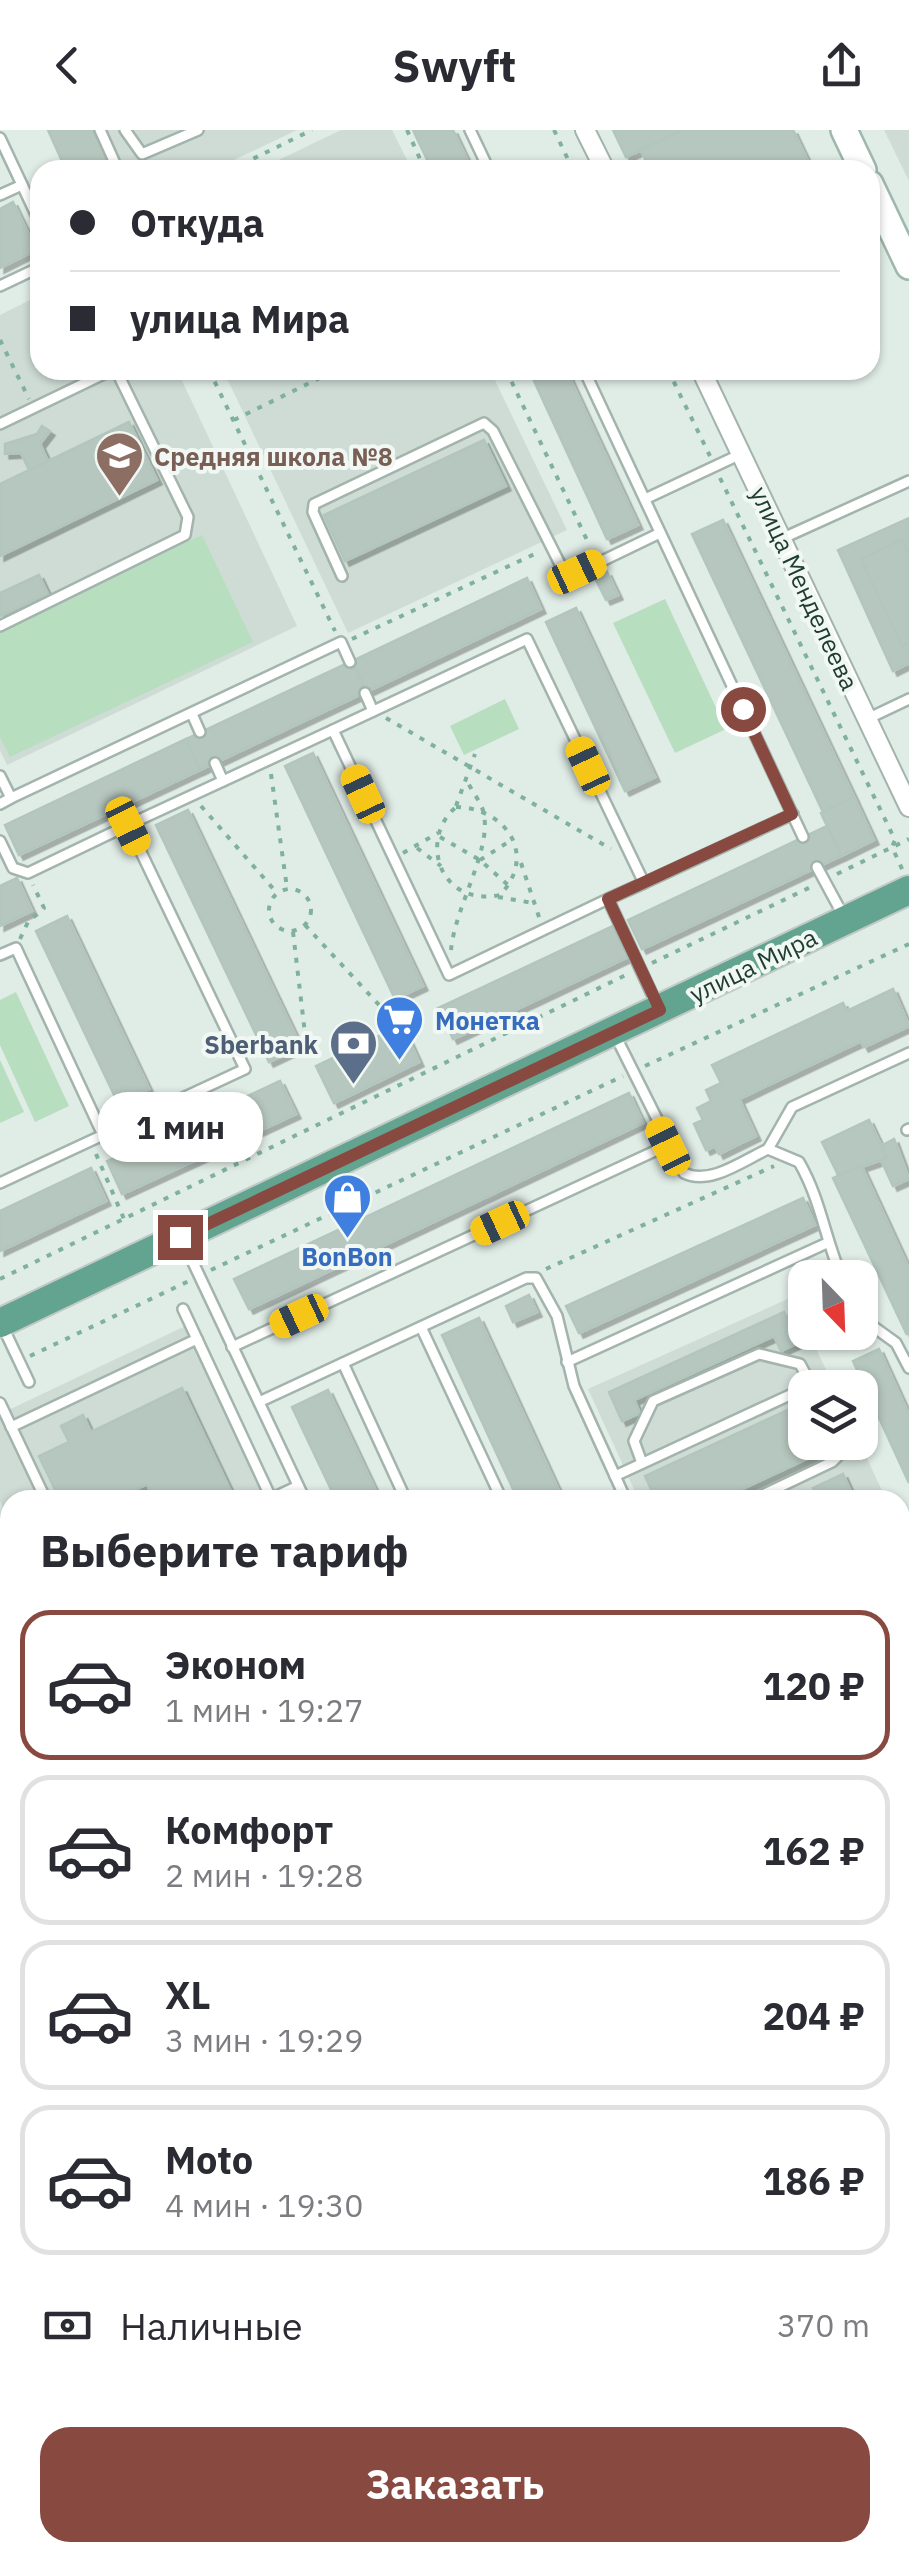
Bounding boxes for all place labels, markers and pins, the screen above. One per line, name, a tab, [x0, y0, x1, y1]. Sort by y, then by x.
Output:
school or university icon: Средняя школа №8	[93, 430, 145, 498]
place label: Средняя школа №8	[154, 440, 393, 473]
supermarket icon: Монетка	[374, 994, 426, 1062]
place label: Монетка	[435, 1004, 540, 1037]
bank icon: Sberbank	[327, 1018, 379, 1086]
place label: Sberbank	[204, 1028, 319, 1061]
shop icon: BonBon	[321, 1172, 373, 1240]
place label: BonBon	[301, 1240, 393, 1273]

